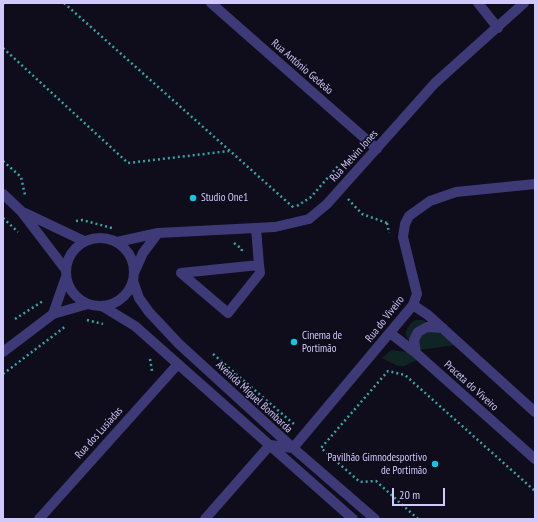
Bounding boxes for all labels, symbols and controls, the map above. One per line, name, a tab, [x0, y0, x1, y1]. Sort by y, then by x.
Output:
street label: Rua António Gedeão	[269, 37, 335, 97]
street label: Rua Melvin Jones	[327, 127, 381, 185]
place label: Studio One1	[201, 191, 248, 205]
marker: Studio One1	[188, 193, 198, 203]
street label: Rua do Viveiro	[363, 293, 407, 345]
place label: Cinema de Portimão	[302, 329, 342, 355]
marker: Cinema de Portimão	[289, 337, 299, 347]
street label: Avenida Miguel Bombarda	[213, 358, 295, 436]
street label: Praceta do Viveiro	[441, 358, 501, 414]
street label: Rua dos Lusíadas	[72, 404, 126, 462]
place label: Pavilhão Gimnodesportivo de Portimão	[328, 451, 427, 477]
marker: Pavilhão Gimnodesportivo de Portimão	[430, 459, 440, 469]
scale bar	[394, 480, 447, 506]
text: 20 m	[399, 487, 420, 502]

